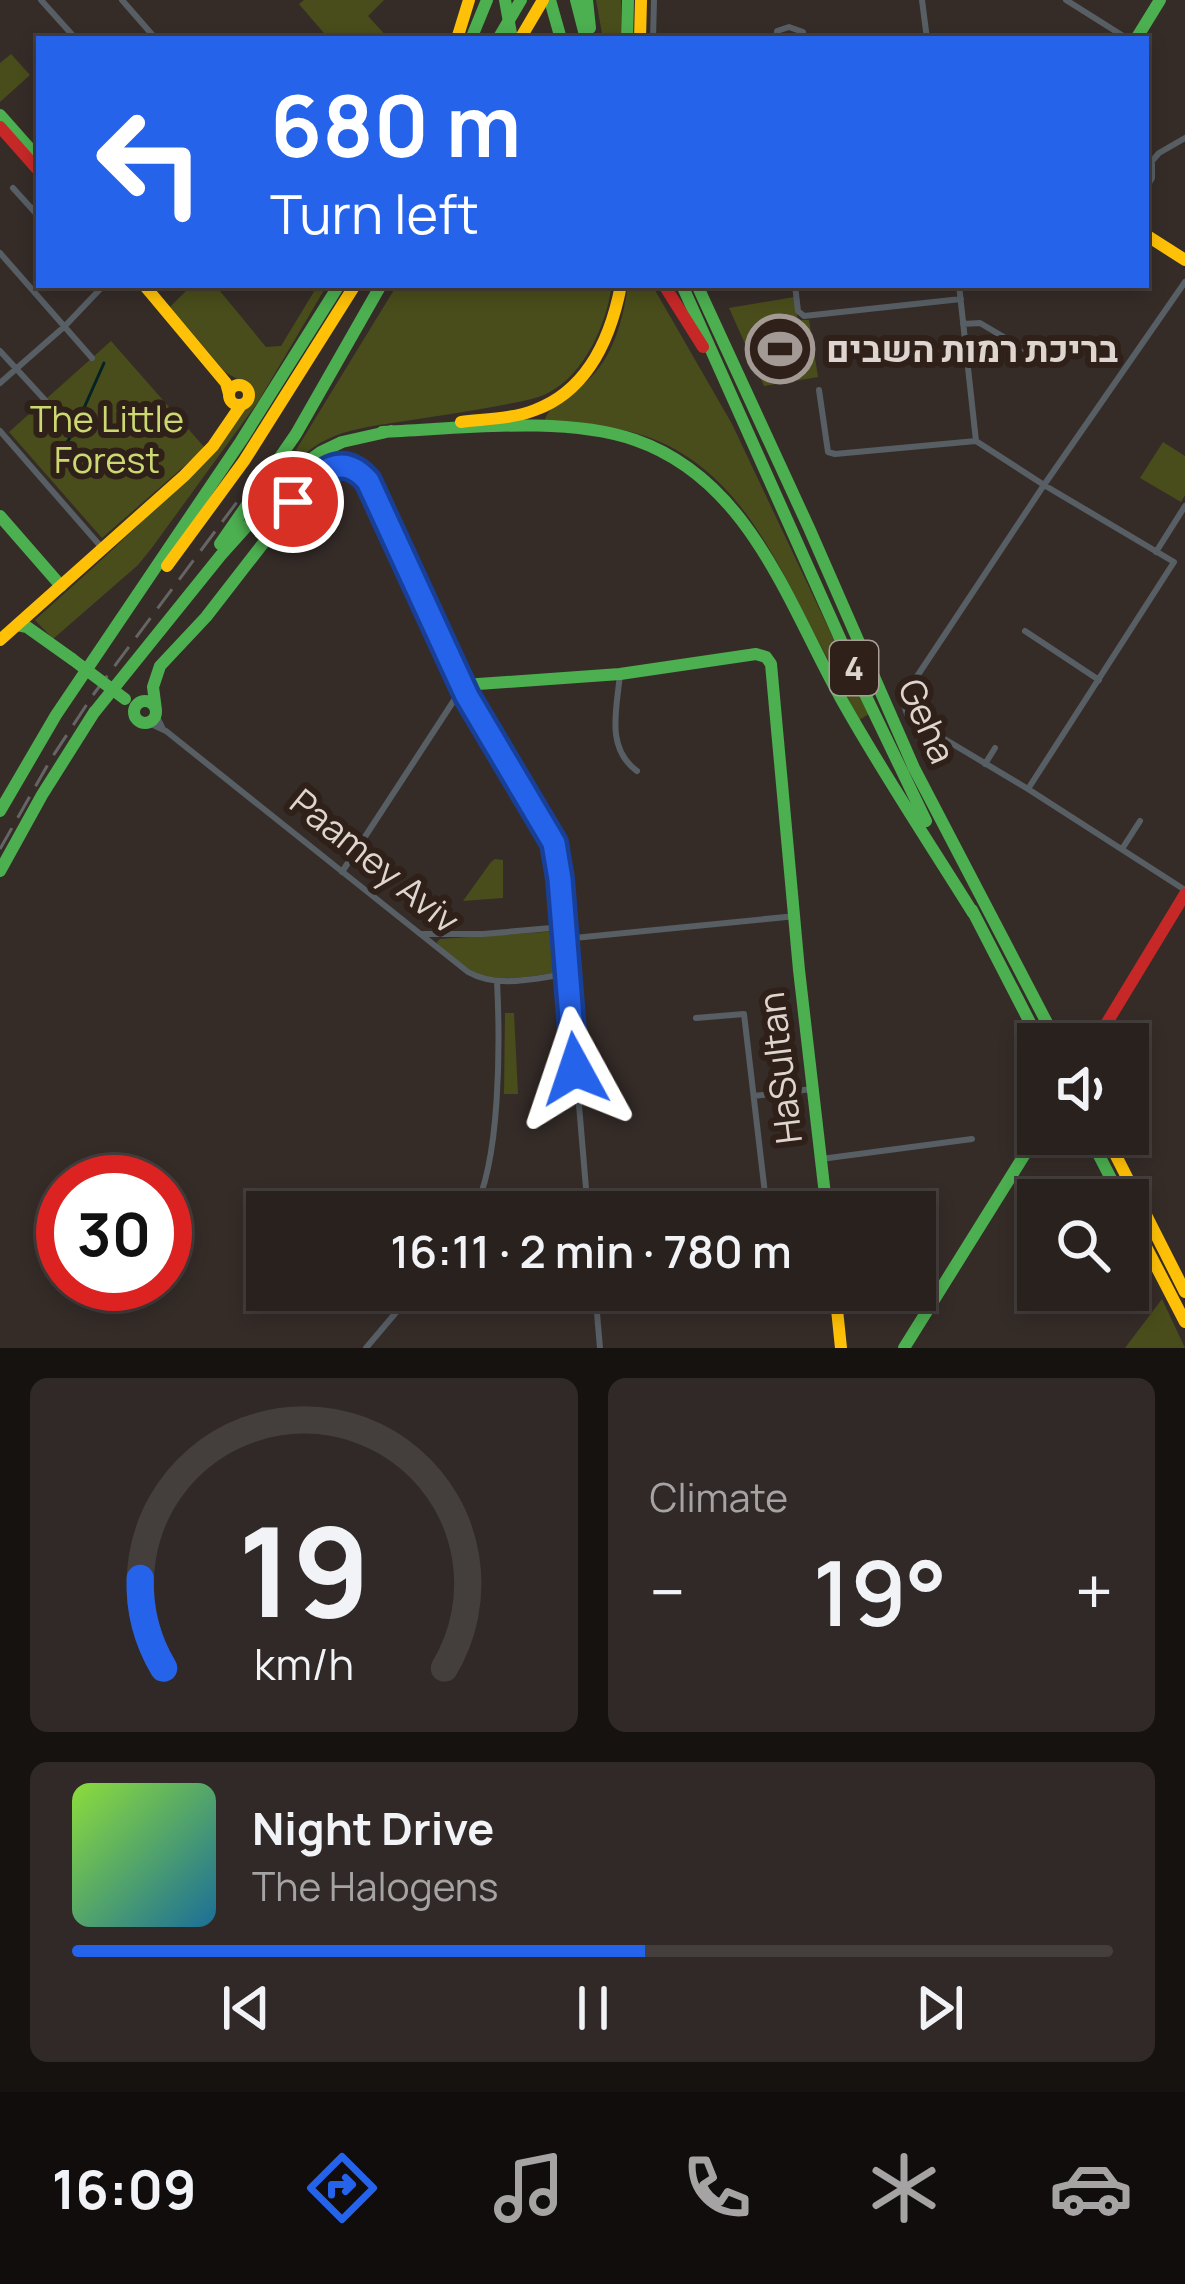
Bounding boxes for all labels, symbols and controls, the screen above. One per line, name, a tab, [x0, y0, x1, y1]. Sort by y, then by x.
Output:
text: 680 m	[270, 67, 521, 182]
icon: left	[72, 84, 228, 240]
text: Turn left	[270, 176, 479, 250]
sports icon: בריכת רמות השבים	[745, 314, 815, 384]
place label: בריכת רמות השבים	[826, 324, 1118, 373]
park label: The Little Forest	[30, 394, 184, 484]
pin	[242, 451, 344, 553]
icon: arrive	[260, 469, 326, 535]
road number: 4	[830, 641, 878, 695]
street label: Geha	[887, 671, 968, 771]
street label: Paamey Aviv	[280, 777, 470, 944]
street label: HaSultan	[746, 989, 813, 1147]
position arrow	[512, 1006, 638, 1132]
map controls	[1017, 1023, 1149, 1311]
button: sound	[1017, 1023, 1149, 1155]
speed limit sign: 30	[36, 1155, 192, 1311]
button: search	[1017, 1179, 1149, 1311]
text: 16:11 · 2 min · 780 m	[390, 1220, 792, 1282]
text: Climate	[650, 1470, 788, 1524]
text: 19	[238, 1484, 370, 1654]
text: 19°	[813, 1530, 947, 1653]
text: −	[650, 1546, 685, 1636]
text: +	[1075, 1546, 1113, 1636]
text: km/h	[254, 1634, 354, 1693]
text: Night Drive	[252, 1797, 494, 1859]
text: The Halogens	[252, 1859, 499, 1913]
icon: previous	[213, 1975, 279, 2041]
icon: pause	[560, 1975, 626, 2041]
icon: next	[907, 1975, 973, 2041]
icon: directions	[300, 2146, 384, 2230]
icon: music	[487, 2146, 571, 2230]
icon: phone	[675, 2146, 759, 2230]
icon: climate	[862, 2146, 946, 2230]
icon: car	[1049, 2146, 1133, 2230]
text: 16:09	[52, 2151, 196, 2225]

